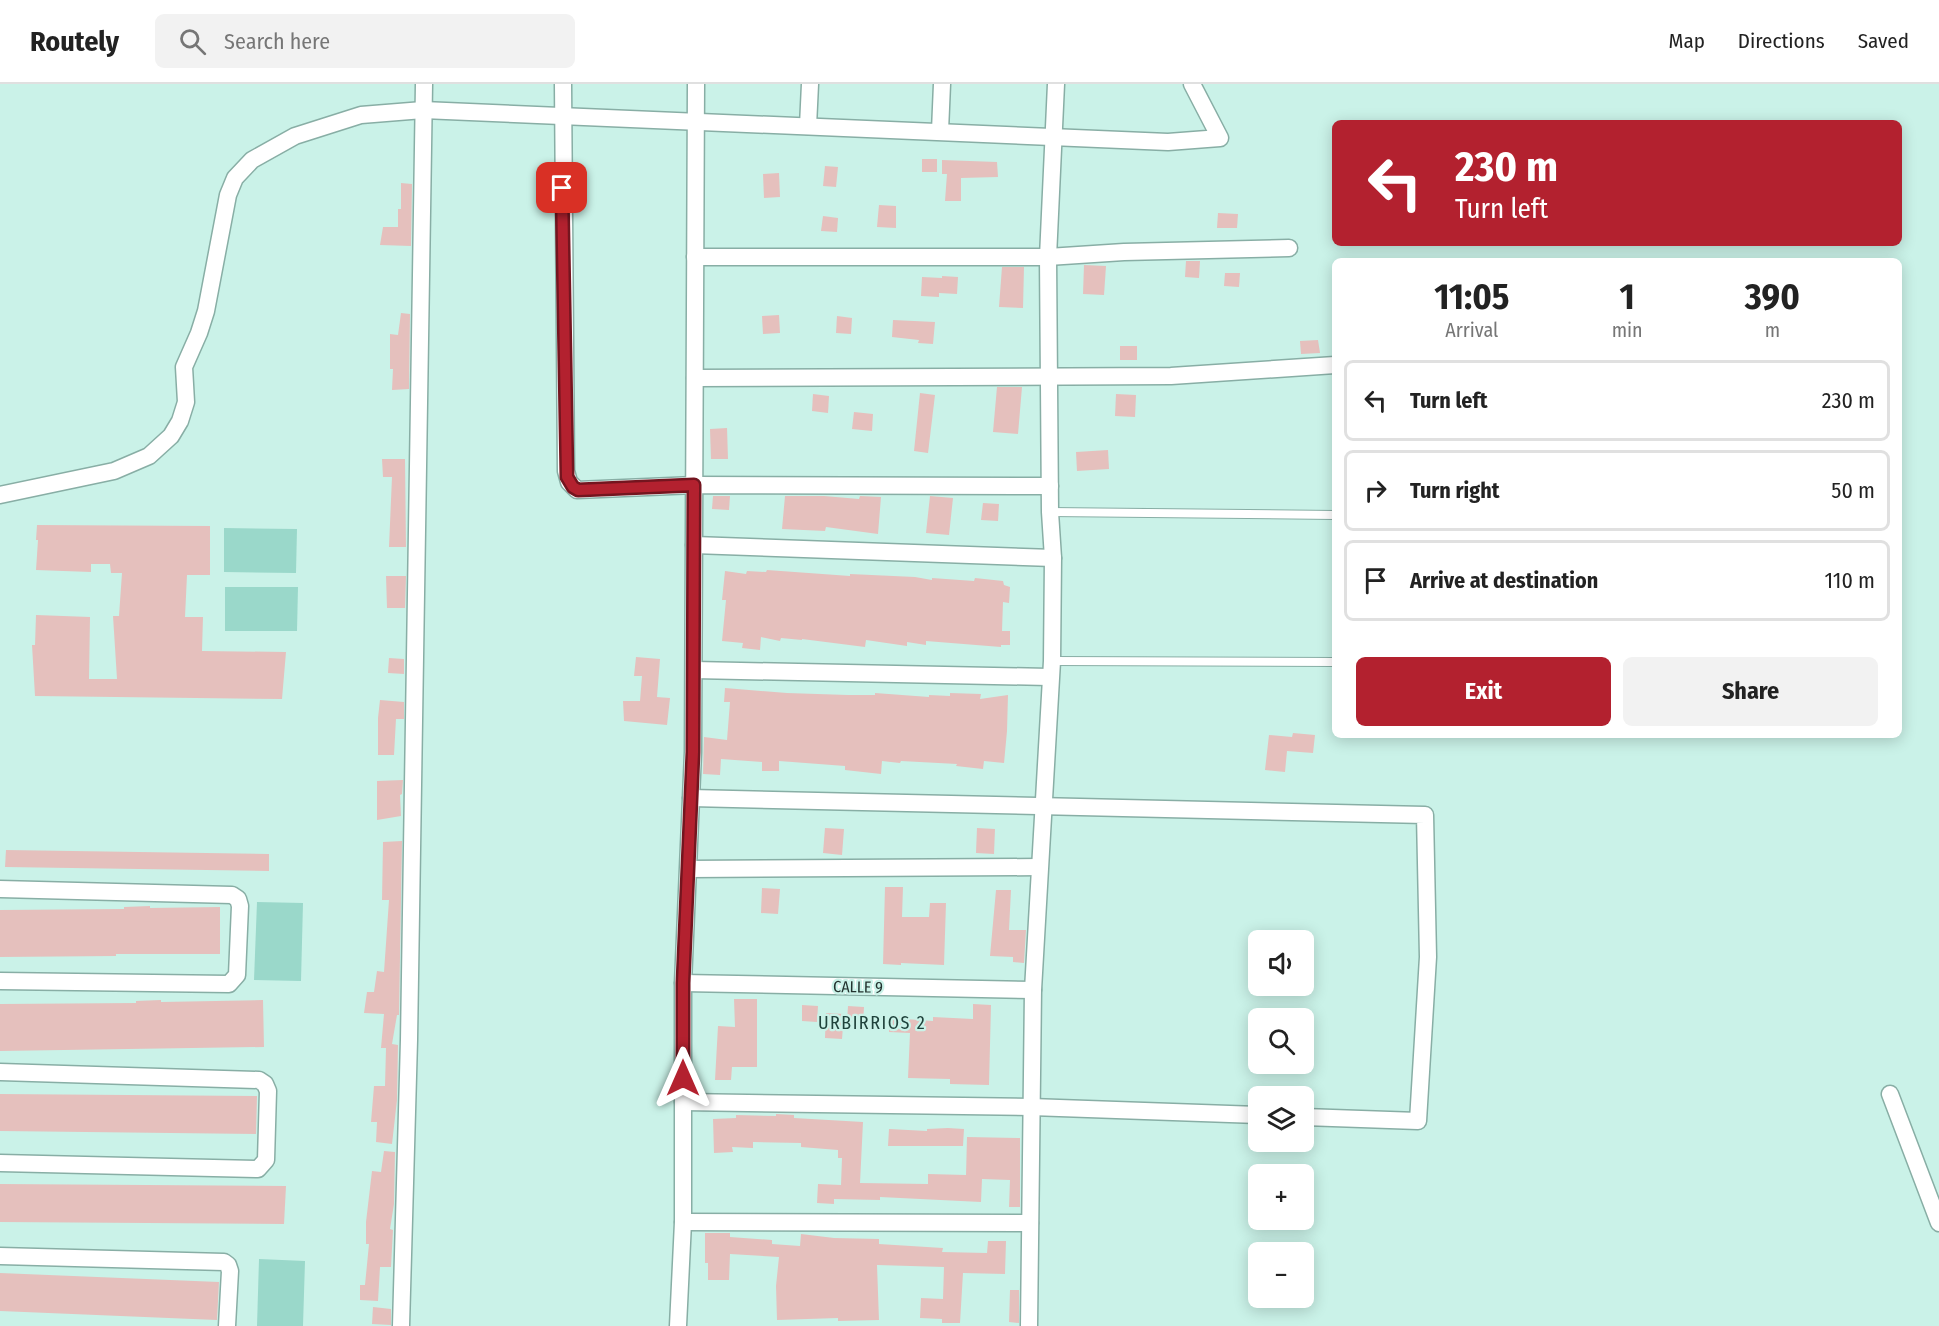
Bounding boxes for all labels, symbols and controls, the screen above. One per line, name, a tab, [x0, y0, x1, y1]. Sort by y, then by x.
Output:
search box	[155, 14, 575, 68]
text: Routely	[30, 25, 119, 58]
icon: search	[176, 25, 209, 58]
text: Search here	[224, 28, 330, 55]
text: Map	[1668, 28, 1705, 54]
text: Directions	[1738, 28, 1825, 54]
text: Saved	[1858, 28, 1909, 54]
text: 230 m	[1455, 142, 1558, 192]
icon: left	[1356, 144, 1434, 222]
pin	[536, 162, 587, 213]
icon: arrive	[545, 171, 578, 204]
text: Turn left	[1455, 193, 1548, 225]
text: 11:05	[1434, 275, 1510, 319]
text: 1	[1620, 275, 1635, 319]
text: 390	[1745, 275, 1800, 319]
text: Arrival	[1445, 318, 1498, 342]
text: min	[1612, 318, 1643, 342]
text: m	[1765, 318, 1780, 342]
icon: left	[1359, 384, 1392, 417]
text: Turn left	[1410, 387, 1488, 414]
text: 230 m	[1822, 387, 1875, 414]
icon: right	[1359, 474, 1392, 507]
text: Turn right	[1410, 477, 1499, 504]
text: 50 m	[1831, 477, 1875, 504]
icon: arrive	[1359, 564, 1392, 597]
text: Arrive at destination	[1410, 567, 1598, 594]
text: 110 m	[1825, 567, 1875, 594]
button: Exit	[1356, 657, 1611, 726]
button: Share	[1623, 657, 1878, 726]
map controls	[1248, 930, 1314, 1308]
button: sound	[1248, 930, 1314, 996]
street label: CALLE 9	[833, 977, 883, 997]
button: search	[1248, 1008, 1314, 1074]
district label: URBIRRIOS 2	[818, 1012, 926, 1034]
position arrow	[651, 1046, 715, 1110]
button: layers	[1248, 1086, 1314, 1152]
button: +	[1248, 1164, 1314, 1230]
button: −	[1248, 1242, 1314, 1308]

